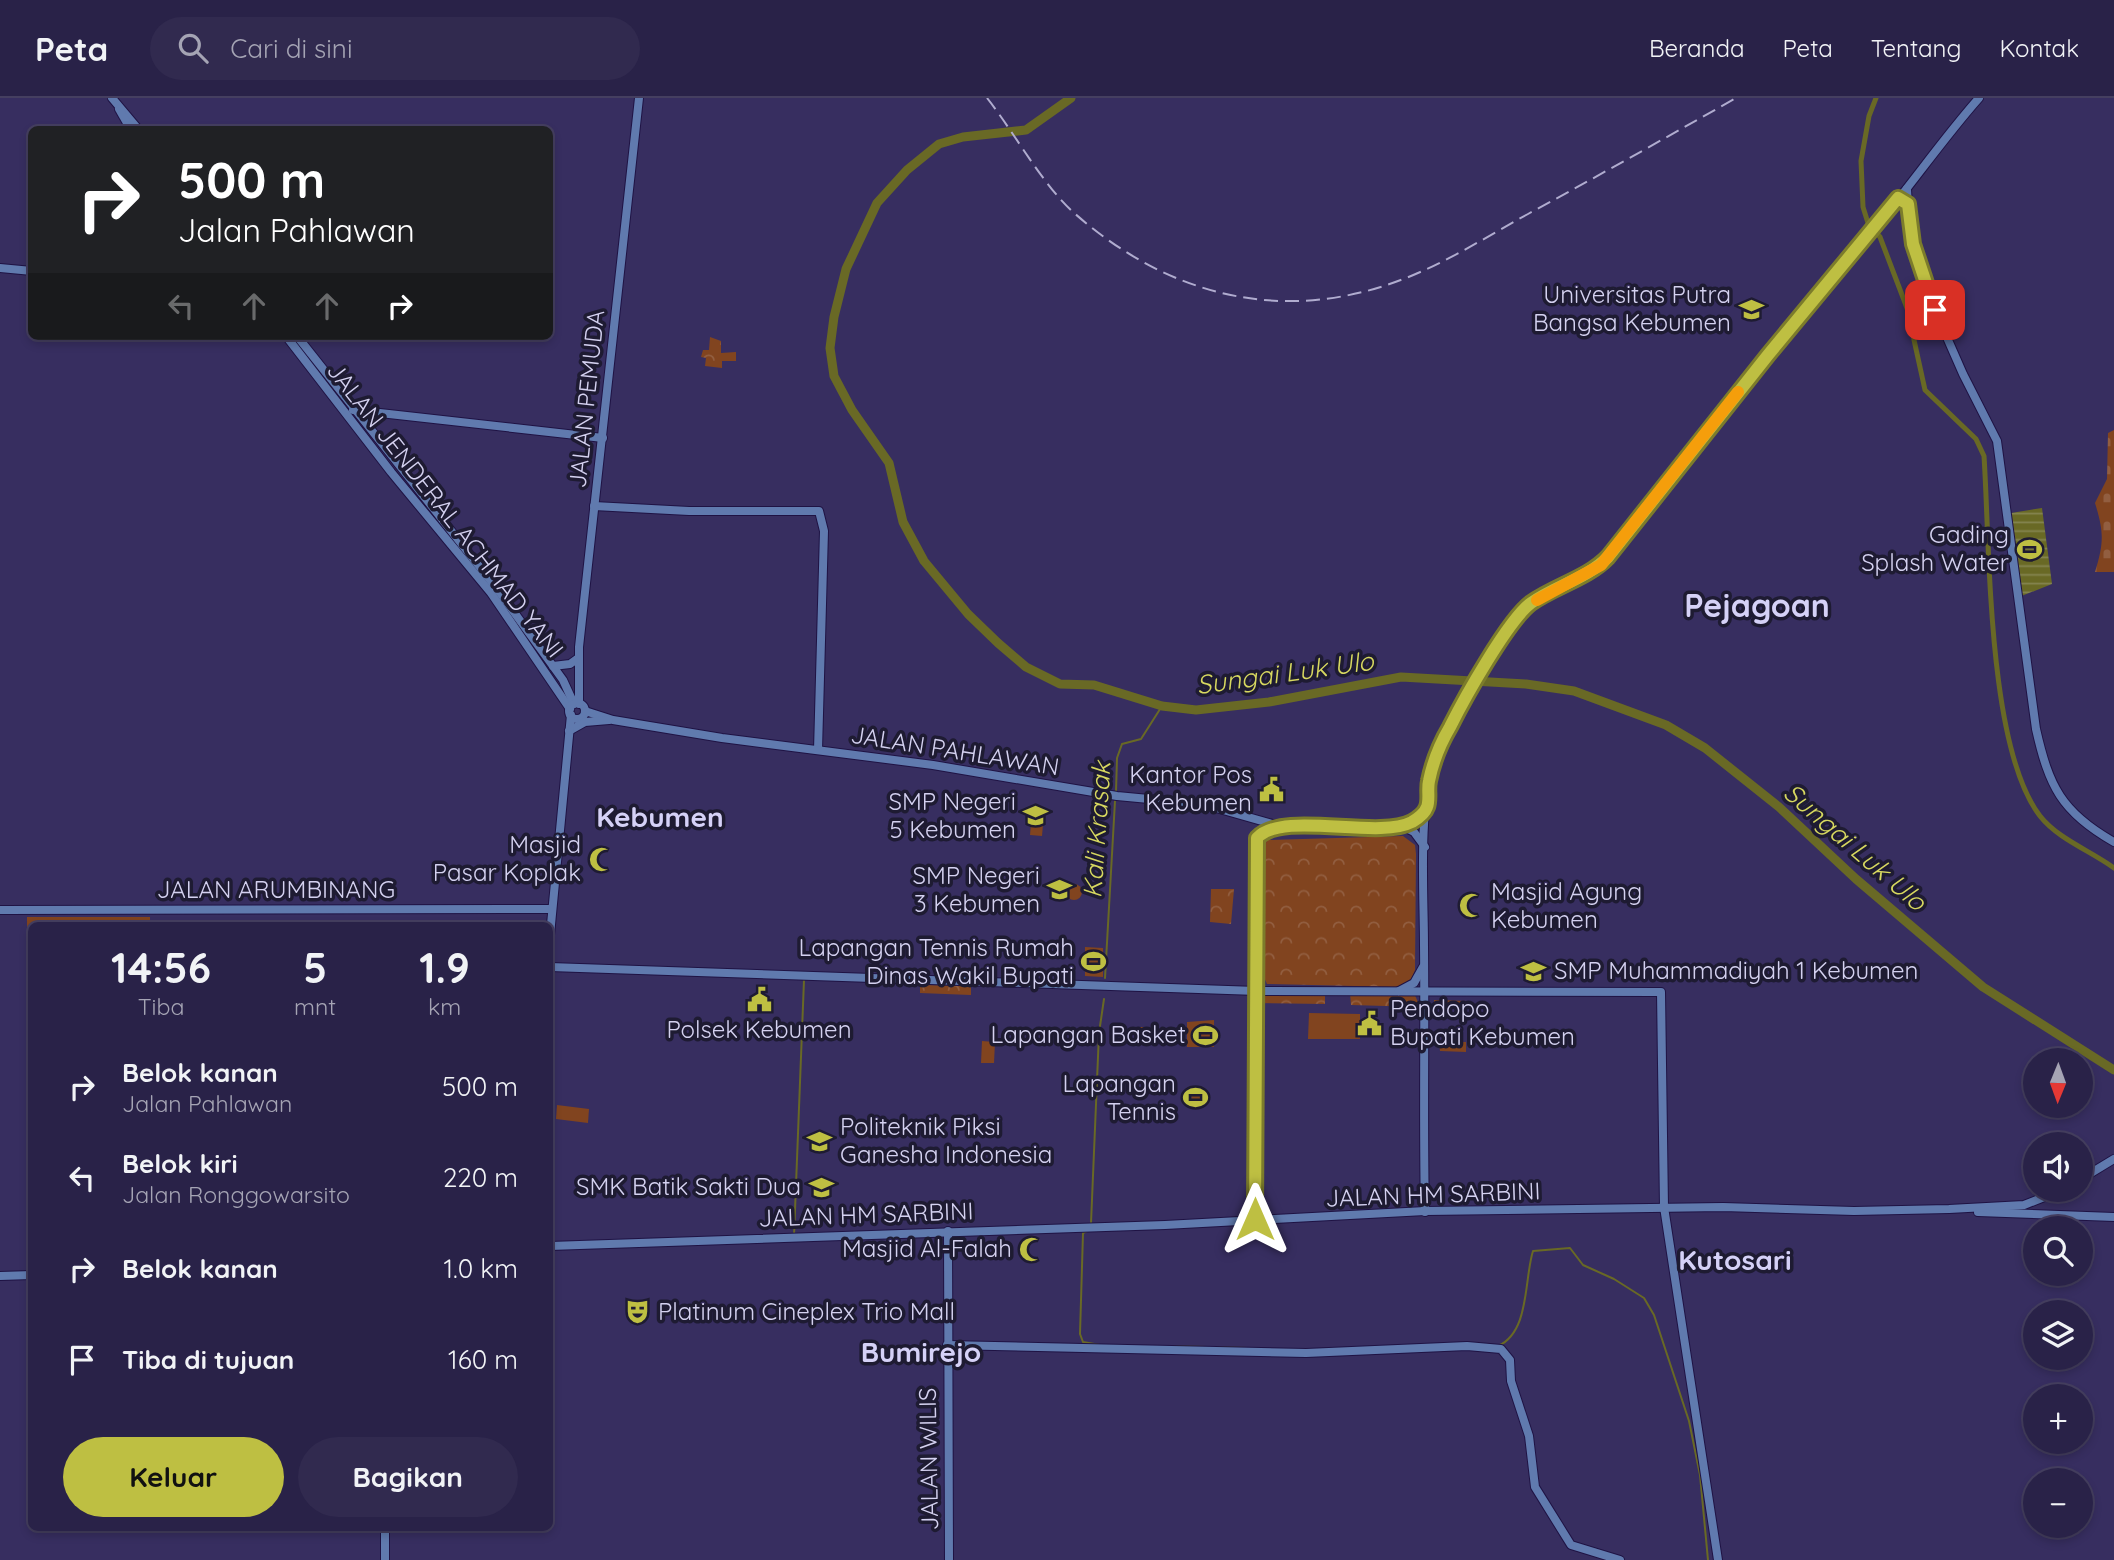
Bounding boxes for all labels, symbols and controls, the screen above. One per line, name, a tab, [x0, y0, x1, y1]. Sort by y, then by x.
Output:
search box	[150, 17, 640, 80]
text: Peta	[35, 28, 108, 69]
icon: search	[174, 29, 212, 67]
text: Cari di sini	[230, 32, 352, 65]
text: Beranda	[1649, 33, 1745, 63]
text: Peta	[1783, 33, 1833, 63]
text: Tentang	[1871, 33, 1961, 63]
text: Kontak	[1999, 33, 2079, 63]
text: 500 m	[178, 149, 325, 210]
icon: right	[63, 154, 154, 245]
text: Jalan Pahlawan	[178, 210, 415, 250]
place label: Universitas Putra Bangsa Kebumen	[1533, 279, 1731, 337]
pin	[1905, 280, 1965, 340]
icon: left	[162, 287, 200, 325]
icon: ahead	[235, 287, 273, 325]
icon: ahead	[308, 287, 346, 325]
icon: right	[381, 287, 419, 325]
icon: arrive	[1916, 291, 1954, 329]
school or university icon: Universitas Putra Bangsa Kebumen	[1737, 295, 1765, 323]
street label: JALAN PEMUDA	[562, 308, 610, 489]
street label: JALAN JENDERAL ACHMAD YANI	[321, 356, 571, 663]
place label: Gading Splash Water	[1861, 519, 2009, 577]
sports icon: Gading Splash Water	[2015, 535, 2043, 563]
district label: Pejagoan	[1684, 585, 1830, 625]
water label: Sungai Luk Ulo	[1194, 644, 1377, 701]
street label: JALAN PAHLAWAN	[849, 719, 1062, 781]
water label: Kali Krasak	[1075, 758, 1118, 899]
place label: Kantor Pos Kebumen	[1129, 759, 1252, 817]
public building icon: Kantor Pos Kebumen	[1258, 775, 1286, 803]
water label: Sungai Luk Ulo	[1777, 776, 1935, 918]
place label: SMP Negeri 5 Kebumen	[888, 786, 1016, 844]
district label: Kebumen	[596, 799, 724, 834]
school or university icon: SMP Negeri 5 Kebumen	[1022, 802, 1050, 830]
place label: Masjid Pasar Koplak	[433, 829, 581, 887]
mosque icon: Masjid Pasar Koplak	[587, 845, 615, 873]
place label: SMP Negeri 3 Kebumen	[912, 860, 1040, 918]
street label: JALAN ARUMBINANG	[157, 874, 395, 904]
school or university icon: SMP Negeri 3 Kebumen	[1046, 876, 1074, 904]
place label: Masjid Agung Kebumen	[1491, 876, 1642, 934]
mosque icon: Masjid Agung Kebumen	[1457, 892, 1485, 920]
place label: Lapangan Tennis Rumah Dinas Wakil Bupati	[798, 932, 1074, 990]
text: 14:56	[111, 941, 211, 994]
text: 5	[303, 941, 327, 994]
text: 1.9	[419, 941, 470, 994]
sports icon: Lapangan Tennis Rumah Dinas Wakil Bupati	[1080, 948, 1108, 976]
place label: SMP Muhammadiyah 1 Kebumen	[1554, 955, 1918, 985]
school or university icon: SMP Muhammadiyah 1 Kebumen	[1520, 957, 1548, 985]
public building icon: Polsek Kebumen	[745, 985, 773, 1013]
text: Tiba	[138, 992, 184, 1021]
text: mnt	[294, 992, 336, 1021]
text: km	[428, 992, 461, 1021]
place label: Pendopo Bupati Kebumen	[1390, 993, 1575, 1051]
public building icon: Pendopo Bupati Kebumen	[1356, 1009, 1384, 1037]
place label: Polsek Kebumen	[666, 1014, 852, 1044]
place label: Lapangan Basket	[990, 1019, 1186, 1049]
sports icon: Lapangan Basket	[1192, 1021, 1220, 1049]
north arrow	[2023, 1048, 2093, 1118]
map controls	[2023, 1048, 2093, 1538]
text: Belok kanan	[122, 1056, 278, 1089]
icon: right	[63, 1068, 101, 1106]
place label: Lapangan Tennis	[1062, 1068, 1176, 1126]
text: 500 m	[442, 1070, 518, 1103]
sports icon: Lapangan Tennis	[1182, 1084, 1210, 1112]
text: Jalan Pahlawan	[122, 1089, 292, 1118]
place label: Politeknik Piksi Ganesha Indonesia	[840, 1111, 1052, 1169]
school or university icon: Politeknik Piksi Ganesha Indonesia	[806, 1127, 834, 1155]
button: sound	[2023, 1132, 2093, 1202]
text: Belok kiri	[122, 1147, 238, 1180]
icon: left	[63, 1159, 101, 1197]
text: 220 m	[443, 1161, 518, 1194]
place label: SMK Batik Sakti Dua	[576, 1171, 801, 1201]
school or university icon: SMK Batik Sakti Dua	[807, 1173, 835, 1201]
street label: JALAN HM SARBINI	[1325, 1175, 1541, 1213]
text: Jalan Ronggowarsito	[122, 1180, 350, 1209]
position arrow	[1218, 1182, 1292, 1256]
street label: JALAN HM SARBINI	[758, 1195, 974, 1233]
button: search	[2023, 1216, 2093, 1286]
place label: Masjid Al-Falah	[842, 1233, 1012, 1263]
mosque icon: Masjid Al-Falah	[1018, 1235, 1046, 1263]
district label: Kutosari	[1678, 1242, 1792, 1277]
icon: right	[63, 1250, 101, 1288]
text: Belok kanan	[122, 1252, 278, 1285]
text: 1.0 km	[443, 1252, 518, 1285]
place label: Platinum Cineplex Trio Mall	[658, 1296, 955, 1326]
theatre icon: Platinum Cineplex Trio Mall	[624, 1298, 652, 1326]
button: layers	[2023, 1300, 2093, 1370]
district label: Bumirejo	[861, 1334, 981, 1369]
icon: arrive	[63, 1341, 101, 1379]
text: Tiba di tujuan	[122, 1343, 294, 1376]
text: 160 m	[448, 1343, 518, 1376]
button: +	[2023, 1384, 2093, 1454]
street label: JALAN WILIS	[912, 1387, 944, 1531]
button: Keluar	[63, 1437, 284, 1517]
button: Bagikan	[298, 1437, 518, 1517]
button: −	[2023, 1468, 2093, 1538]

